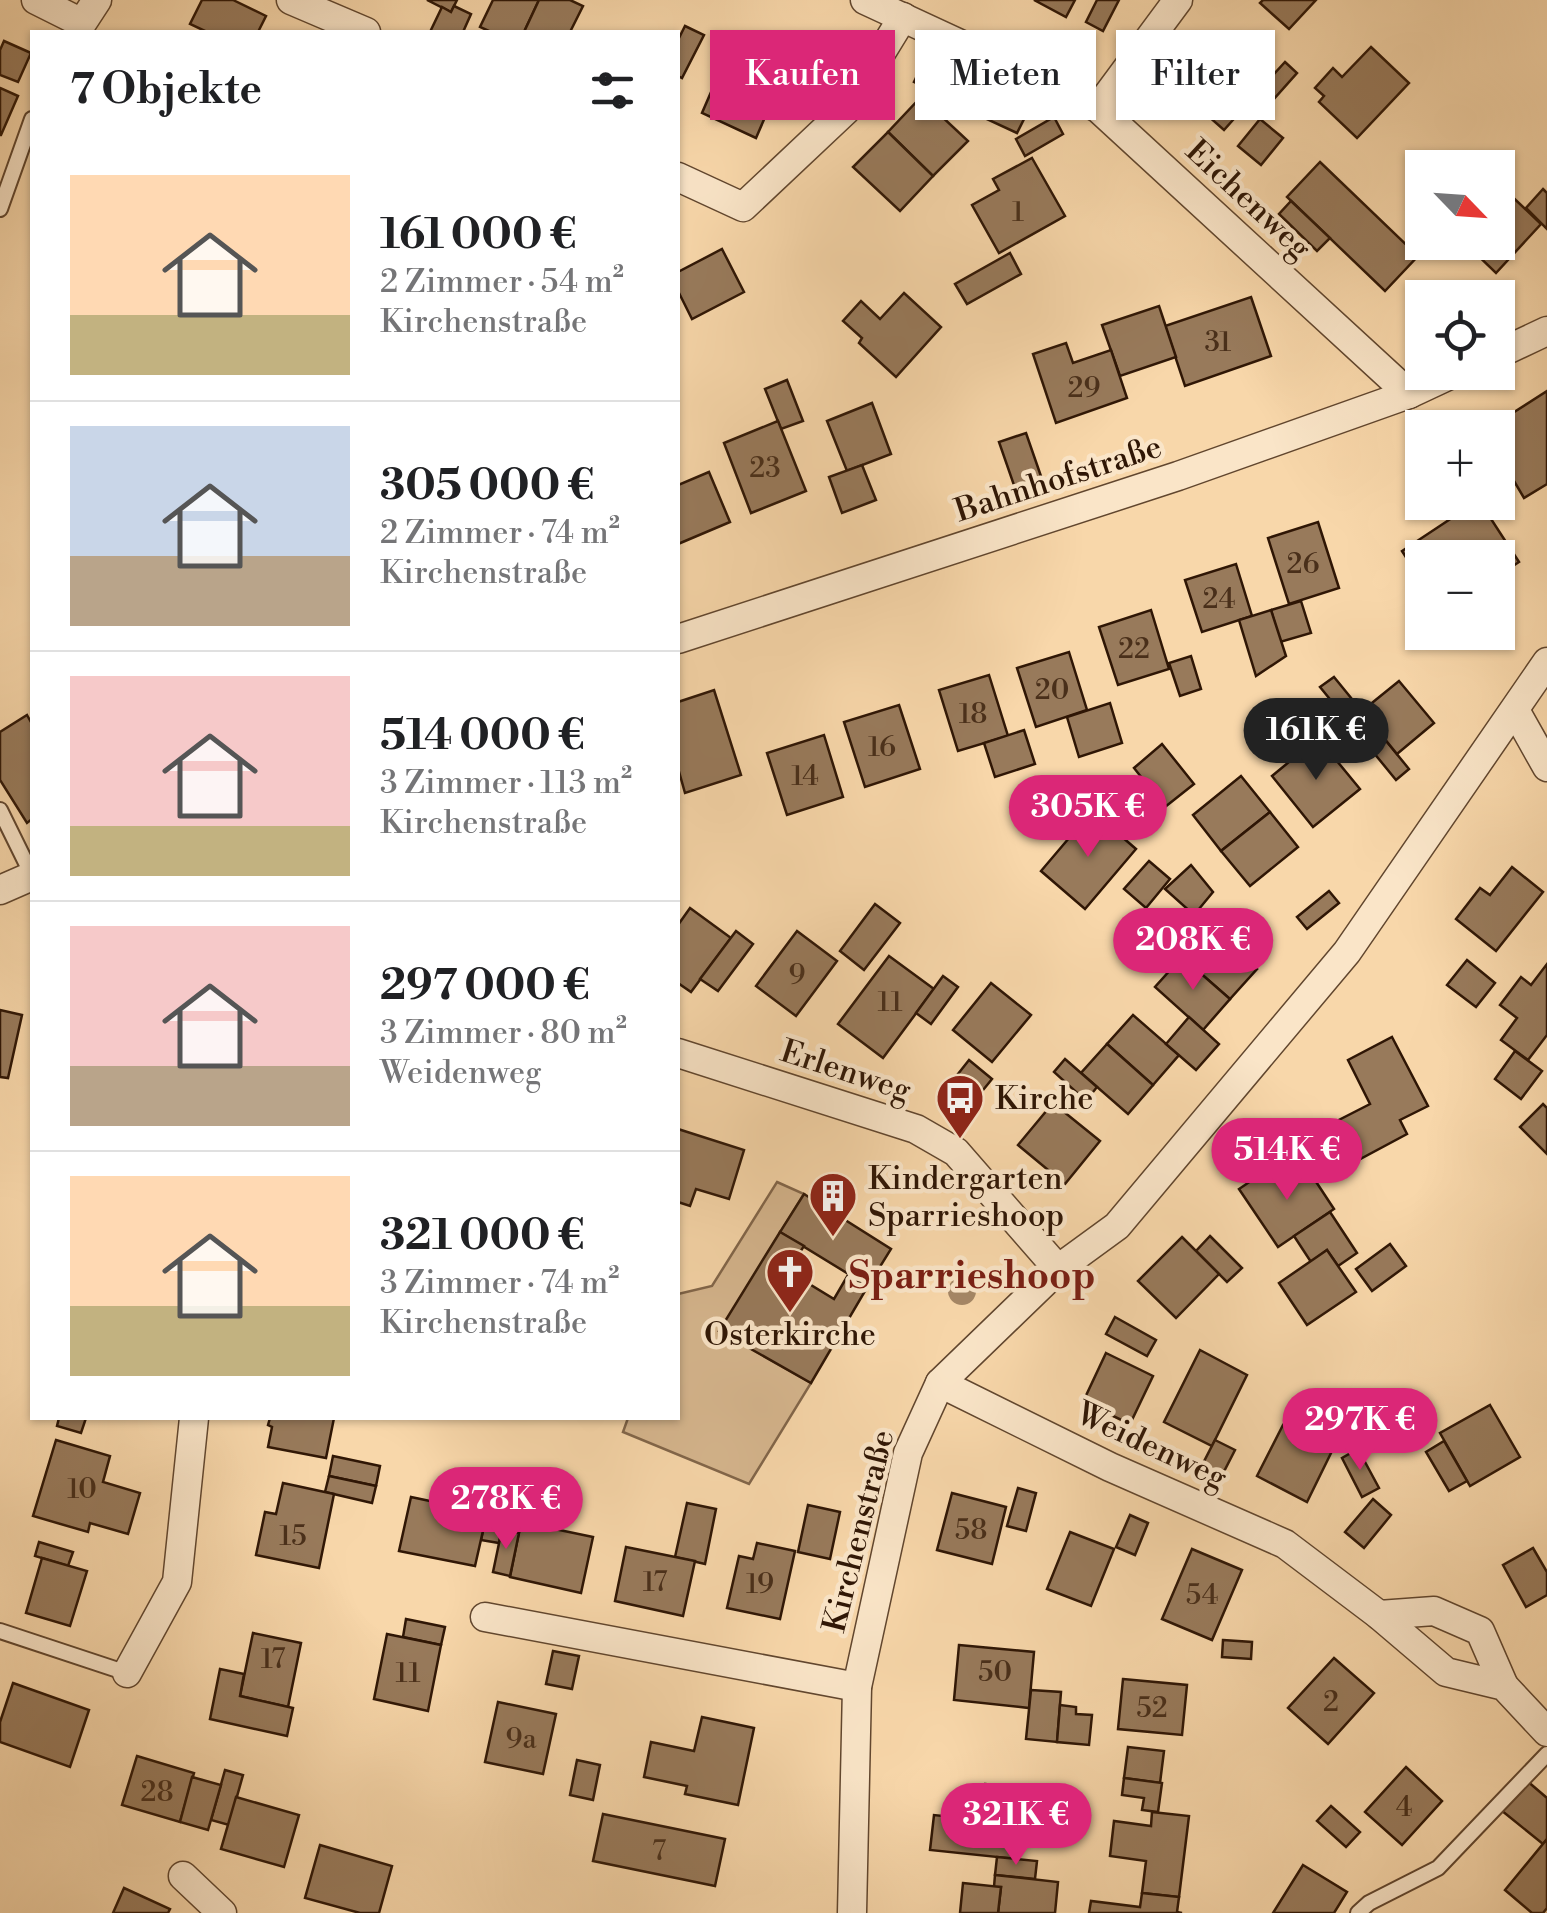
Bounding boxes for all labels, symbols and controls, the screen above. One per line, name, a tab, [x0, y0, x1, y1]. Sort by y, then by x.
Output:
chip: Kaufen	[710, 30, 895, 120]
chip: Mieten	[915, 30, 1096, 120]
chip: Filter	[1116, 30, 1275, 120]
icon: filters	[585, 63, 640, 118]
text: 7 Objekte	[70, 64, 262, 117]
street label: Eichenweg	[1177, 131, 1320, 268]
north arrow	[1405, 150, 1515, 260]
map controls	[1405, 150, 1515, 650]
house number: 1	[1012, 195, 1024, 230]
text: 161 000 €	[380, 209, 576, 262]
icon: home	[150, 215, 270, 335]
text: 2 Zimmer · 54 m²	[380, 262, 624, 302]
button: locate	[1405, 280, 1515, 390]
text: Kirchenstraße	[380, 302, 587, 342]
house number: 31	[1205, 325, 1231, 360]
house number: 29	[1068, 371, 1100, 406]
button: +	[1405, 410, 1515, 520]
street label: Bahnhofstraße	[949, 427, 1167, 531]
house number: 23	[749, 451, 781, 486]
text: 305 000 €	[380, 460, 594, 513]
icon: home	[150, 466, 270, 586]
text: 2 Zimmer · 74 m²	[380, 513, 620, 553]
button: −	[1405, 540, 1515, 650]
house number: 26	[1287, 547, 1319, 582]
text: Kirchenstraße	[380, 553, 587, 593]
house number: 24	[1203, 582, 1235, 617]
house number: 22	[1118, 632, 1150, 667]
house number: 20	[1035, 673, 1069, 708]
house number: 18	[959, 697, 987, 732]
pin: 161K €	[1235, 698, 1397, 783]
text: 514 000 €	[380, 710, 585, 763]
text: 161K €	[1266, 710, 1366, 750]
icon: home	[150, 716, 270, 836]
house number: 16	[868, 730, 896, 765]
house number: 14	[791, 759, 819, 794]
text: 3 Zimmer · 113 m²	[380, 763, 632, 803]
pin: 305K €	[1007, 775, 1169, 860]
text: 305K €	[1031, 787, 1145, 827]
text: Kirchenstraße	[380, 803, 587, 843]
pin: 208K €	[1112, 908, 1274, 993]
text: 208K €	[1135, 920, 1251, 960]
house number: 9	[789, 958, 805, 993]
text: 297 000 €	[380, 960, 590, 1013]
icon: home	[150, 966, 270, 1086]
house number: 11	[877, 985, 903, 1020]
text: 3 Zimmer · 80 m²	[380, 1013, 627, 1053]
street label: Erlenweg	[775, 1031, 916, 1111]
text: Weidenweg	[380, 1053, 542, 1093]
bus stop icon: Kirche	[934, 1072, 986, 1140]
place label: Kirche	[995, 1079, 1093, 1119]
pin: 514K €	[1206, 1118, 1368, 1203]
text: 514K €	[1233, 1130, 1341, 1170]
place label: Kindergarten Sparrieshoop	[868, 1159, 1064, 1236]
building icon: Kindergarten Sparrieshoop	[807, 1170, 859, 1238]
text: 321 000 €	[380, 1210, 585, 1263]
icon: home	[150, 1216, 270, 1336]
church icon: Osterkirche	[764, 1246, 816, 1314]
district label: Sparrieshoop	[848, 1253, 1096, 1300]
text: 3 Zimmer · 74 m²	[380, 1263, 619, 1303]
text: Kirchenstraße	[380, 1303, 587, 1343]
place label: Osterkirche	[704, 1315, 876, 1355]
pin: 297K €	[1279, 1388, 1441, 1473]
street label: Weidenweg	[1069, 1393, 1234, 1498]
text: 297K €	[1305, 1400, 1415, 1440]
street label: Kirchenstraße	[815, 1426, 903, 1637]
pin: 278K €	[425, 1467, 587, 1552]
house number: 10	[67, 1472, 97, 1507]
text: 278K €	[451, 1479, 561, 1519]
house number: 58	[955, 1513, 987, 1548]
house number: 15	[279, 1519, 307, 1554]
house number: 17	[643, 1565, 667, 1600]
house number: 19	[746, 1567, 774, 1602]
house number: 54	[1186, 1578, 1218, 1613]
house number: 17	[261, 1642, 285, 1677]
house number: 50	[978, 1655, 1012, 1690]
house number: 11	[395, 1656, 421, 1691]
house number: 2	[1323, 1685, 1339, 1720]
house number: 52	[1136, 1691, 1168, 1726]
house number: 9a	[505, 1722, 537, 1757]
house number: 28	[140, 1775, 174, 1810]
pin: 321K €	[935, 1783, 1097, 1868]
house number: 4	[1396, 1790, 1412, 1825]
text: 321K €	[963, 1795, 1069, 1835]
house number: 7	[652, 1834, 666, 1869]

